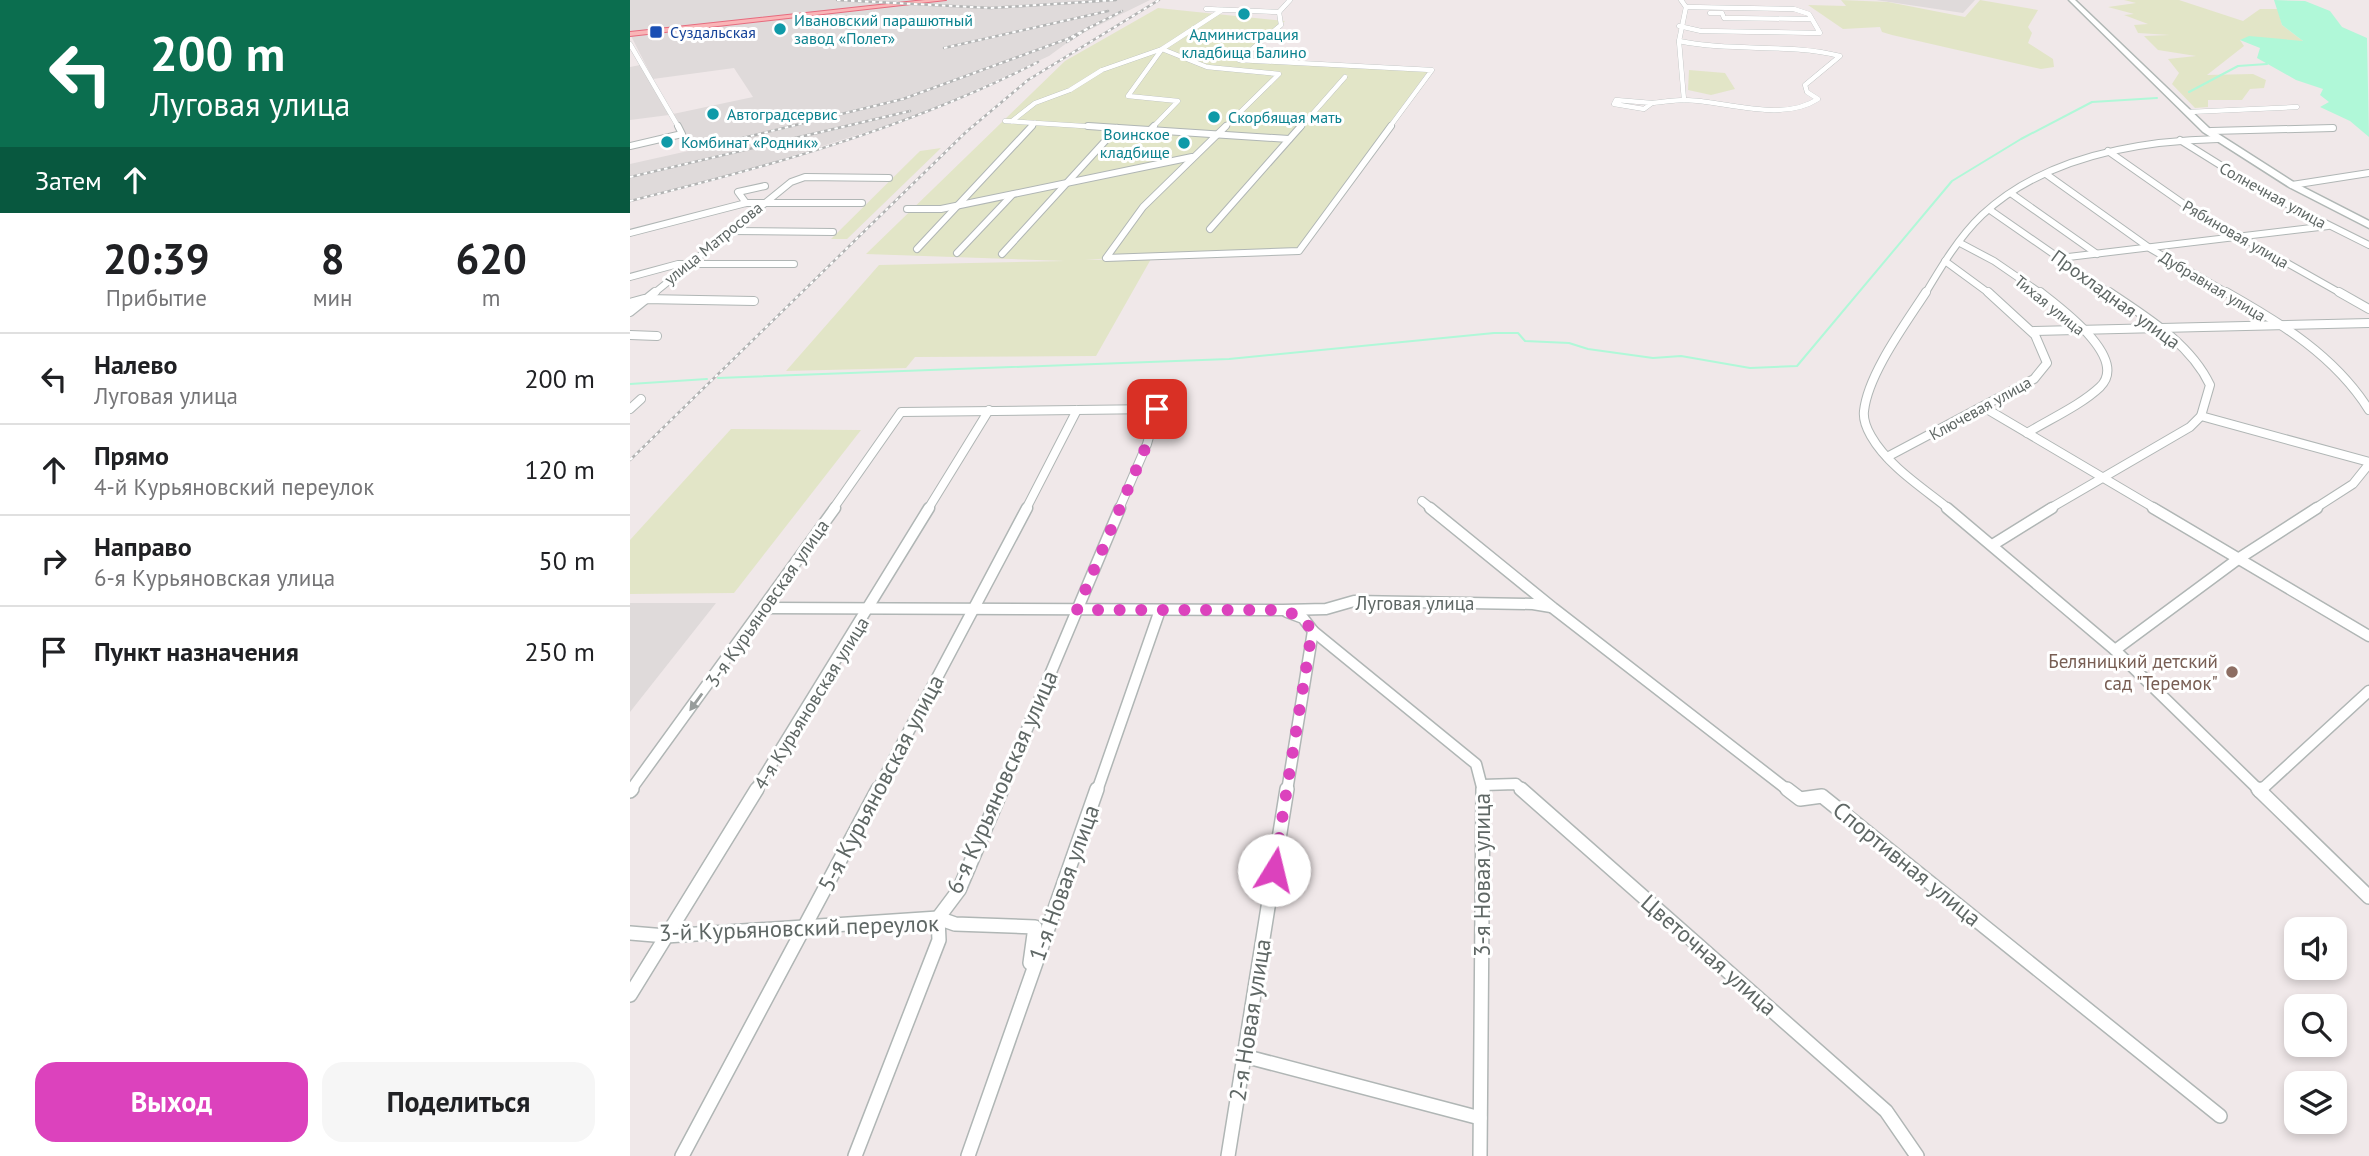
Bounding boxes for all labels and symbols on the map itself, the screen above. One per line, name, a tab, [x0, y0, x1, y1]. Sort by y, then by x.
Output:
marker: Администрация кладбища Балино	[1236, 6, 1252, 22]
place label: Ивановский парашютный завод «Полет»	[794, 10, 973, 48]
marker: Ивановский парашютный завод «Полет»	[772, 21, 788, 37]
place label: Суздальская	[670, 22, 756, 42]
marker: Суздальская	[648, 24, 664, 40]
place label: Администрация кладбища Балино	[1181, 24, 1307, 62]
place label: Автоградсервис	[727, 104, 838, 124]
marker: Автоградсервис	[705, 106, 721, 122]
place label: Скорбящая мать	[1228, 107, 1342, 127]
marker: Скорбящая мать	[1206, 109, 1222, 125]
place label: Воинское кладбище	[1100, 124, 1170, 162]
place label: Комбинат «Родник»	[681, 132, 819, 152]
marker: Комбинат «Родник»	[659, 134, 675, 150]
marker: Воинское кладбище	[1176, 135, 1192, 151]
street label: Солнечная улица	[2216, 157, 2330, 233]
street label: Рябиновая улица	[2179, 196, 2293, 272]
street label: улица Матросова	[660, 197, 766, 289]
street label: Прохладная улица	[2047, 244, 2185, 354]
street label: Дубравная улица	[2156, 247, 2270, 325]
street label: Тихая улица	[2011, 271, 2089, 339]
street label: Ключевая улица	[1925, 372, 2035, 444]
pin	[1127, 379, 1187, 439]
street label: 3-я Курьяновская улица	[700, 514, 834, 692]
street label: Луговая улица	[1355, 591, 1474, 615]
street label: 4-я Курьяновская улица	[748, 612, 874, 794]
place label: Беляницкий детский сад "Теремок"	[2048, 649, 2218, 695]
marker: Беляницкий детский сад "Теремок"	[2224, 664, 2240, 680]
street label: 6-я Курьяновская улица	[939, 666, 1064, 898]
street label: 5-я Курьяновская улица	[811, 669, 950, 896]
one-way arrow	[689, 693, 703, 711]
street label: 3-я Новая улица	[1467, 793, 1496, 957]
street label: Спортивная улица	[1827, 795, 1987, 932]
street label: 1-я Новая улица	[1022, 801, 1105, 965]
position arrow	[1237, 833, 1311, 907]
street label: Цветочная улица	[1635, 888, 1783, 1022]
street label: 3-й Курьяновский переулок	[658, 908, 939, 947]
street label: 2-я Новая улица	[1222, 937, 1277, 1103]

